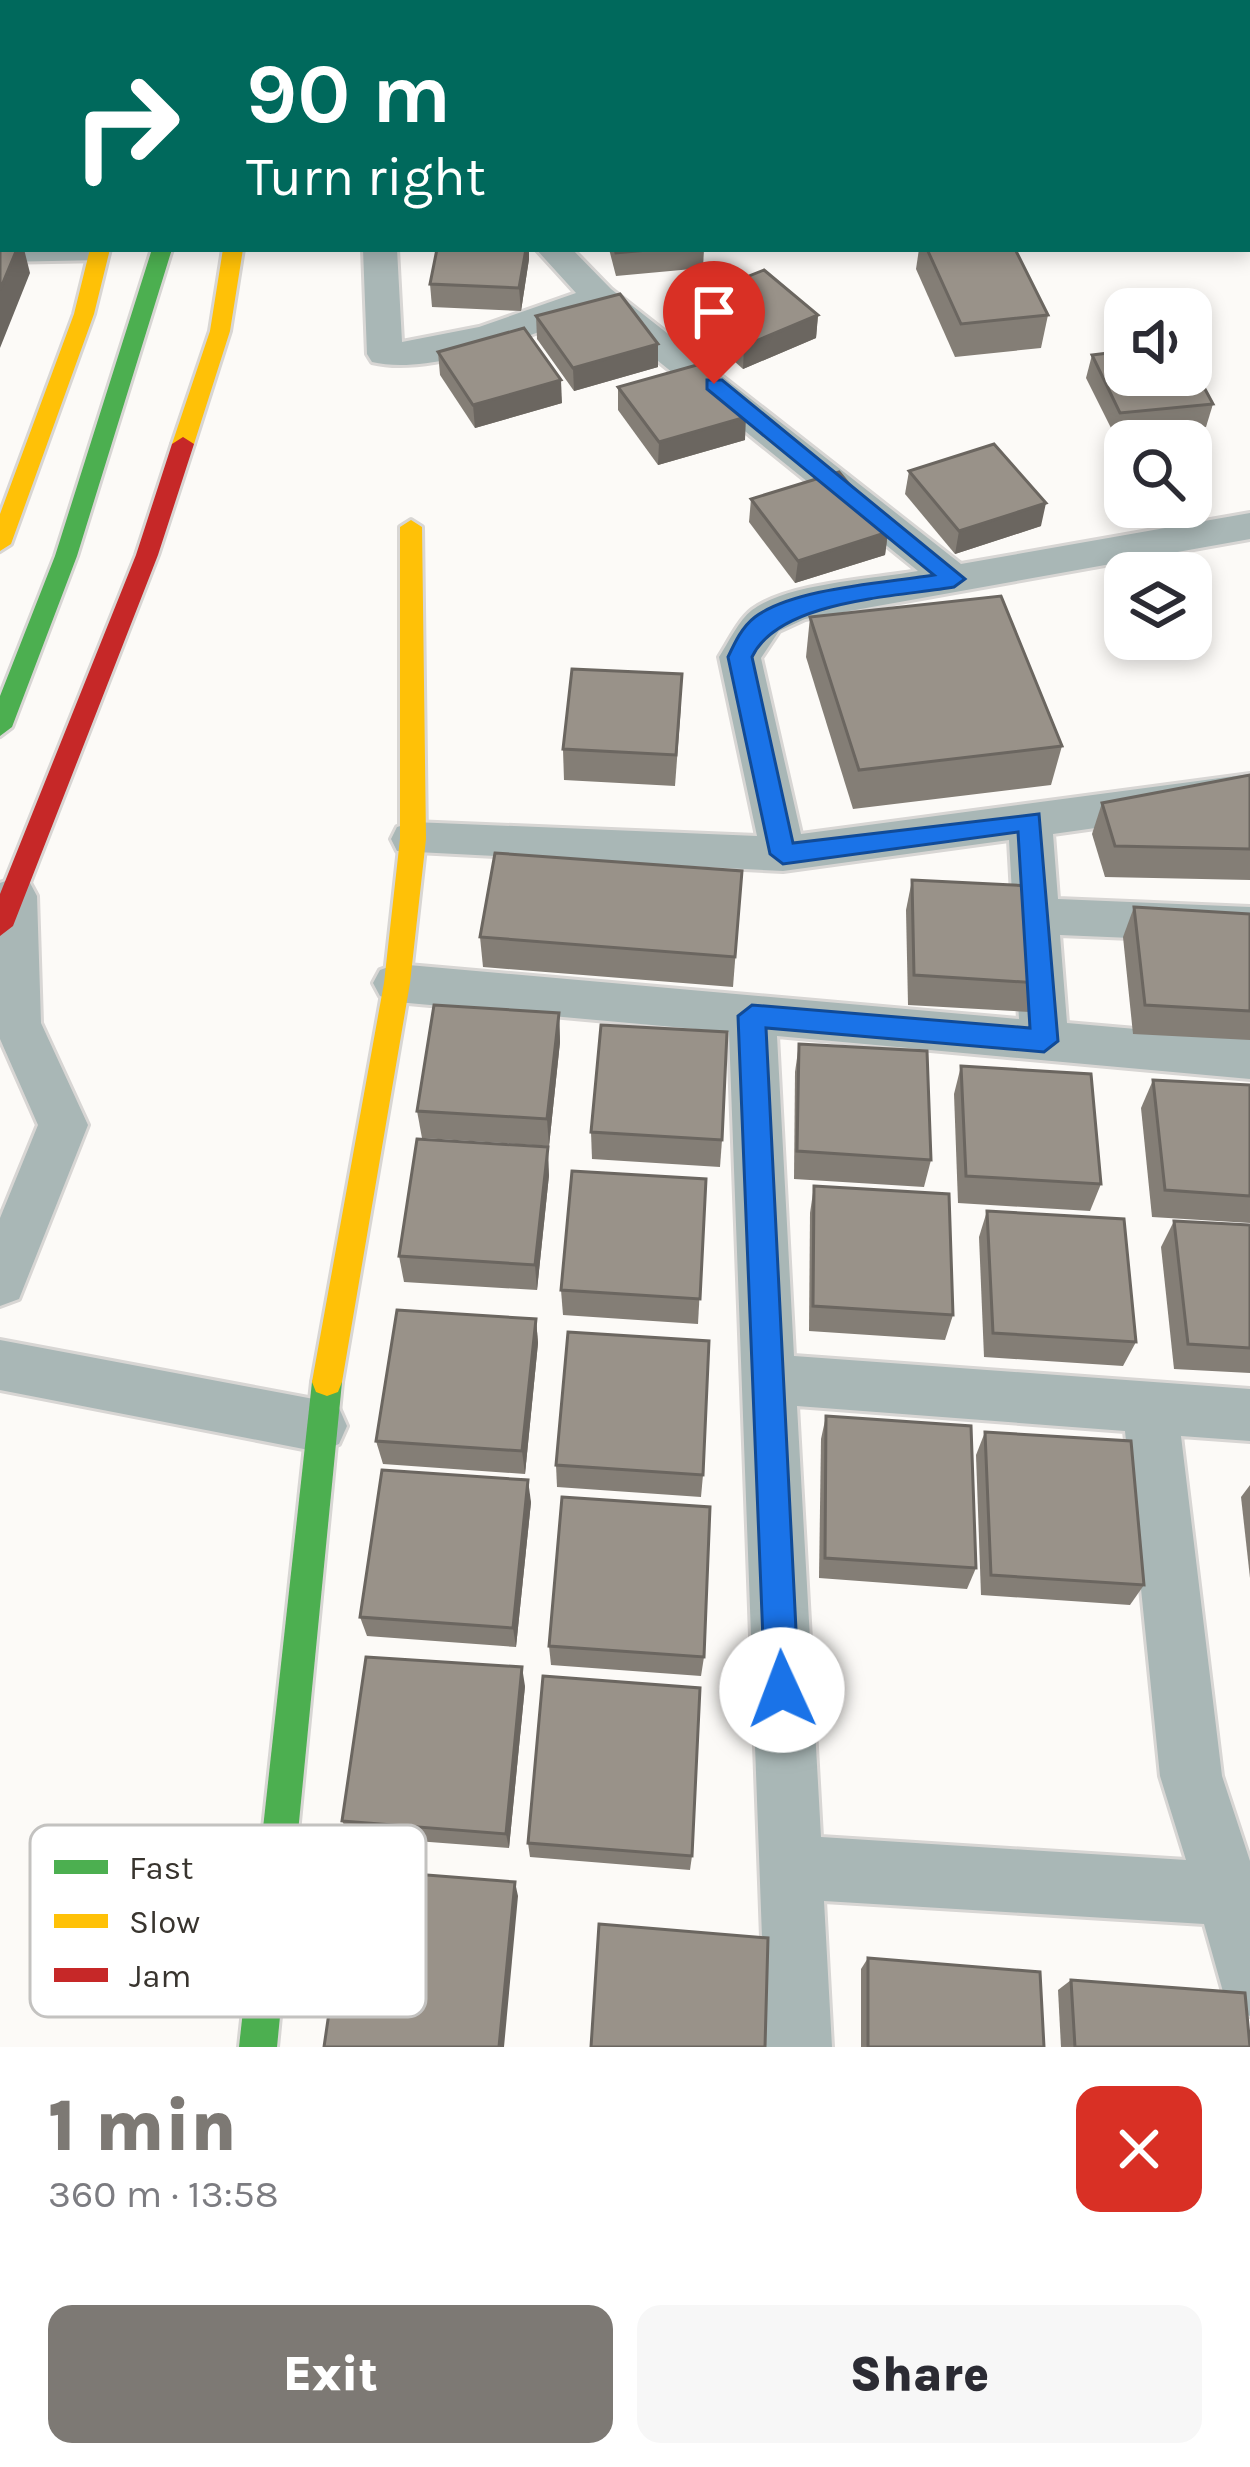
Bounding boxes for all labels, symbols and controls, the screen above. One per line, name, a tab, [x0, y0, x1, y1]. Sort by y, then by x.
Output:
text: 90 m	[246, 45, 451, 143]
icon: right	[48, 48, 204, 204]
text: Turn right	[246, 145, 486, 209]
pin	[663, 261, 765, 384]
icon: arrive	[681, 279, 747, 345]
map controls	[1104, 288, 1212, 660]
button: sound	[1104, 288, 1212, 396]
button: search	[1104, 420, 1212, 528]
button: layers	[1104, 552, 1212, 660]
position arrow	[719, 1627, 845, 1753]
legend	[30, 1825, 426, 2017]
text: Fast	[129, 1849, 193, 1887]
text: Slow	[129, 1903, 200, 1941]
text: Jam	[129, 1957, 191, 1995]
text: 1 min	[48, 2084, 237, 2168]
button: close	[1076, 2086, 1202, 2212]
text: 360 m · 13:58	[48, 2171, 279, 2217]
button: Exit	[48, 2305, 613, 2443]
button: Share	[637, 2305, 1202, 2443]

